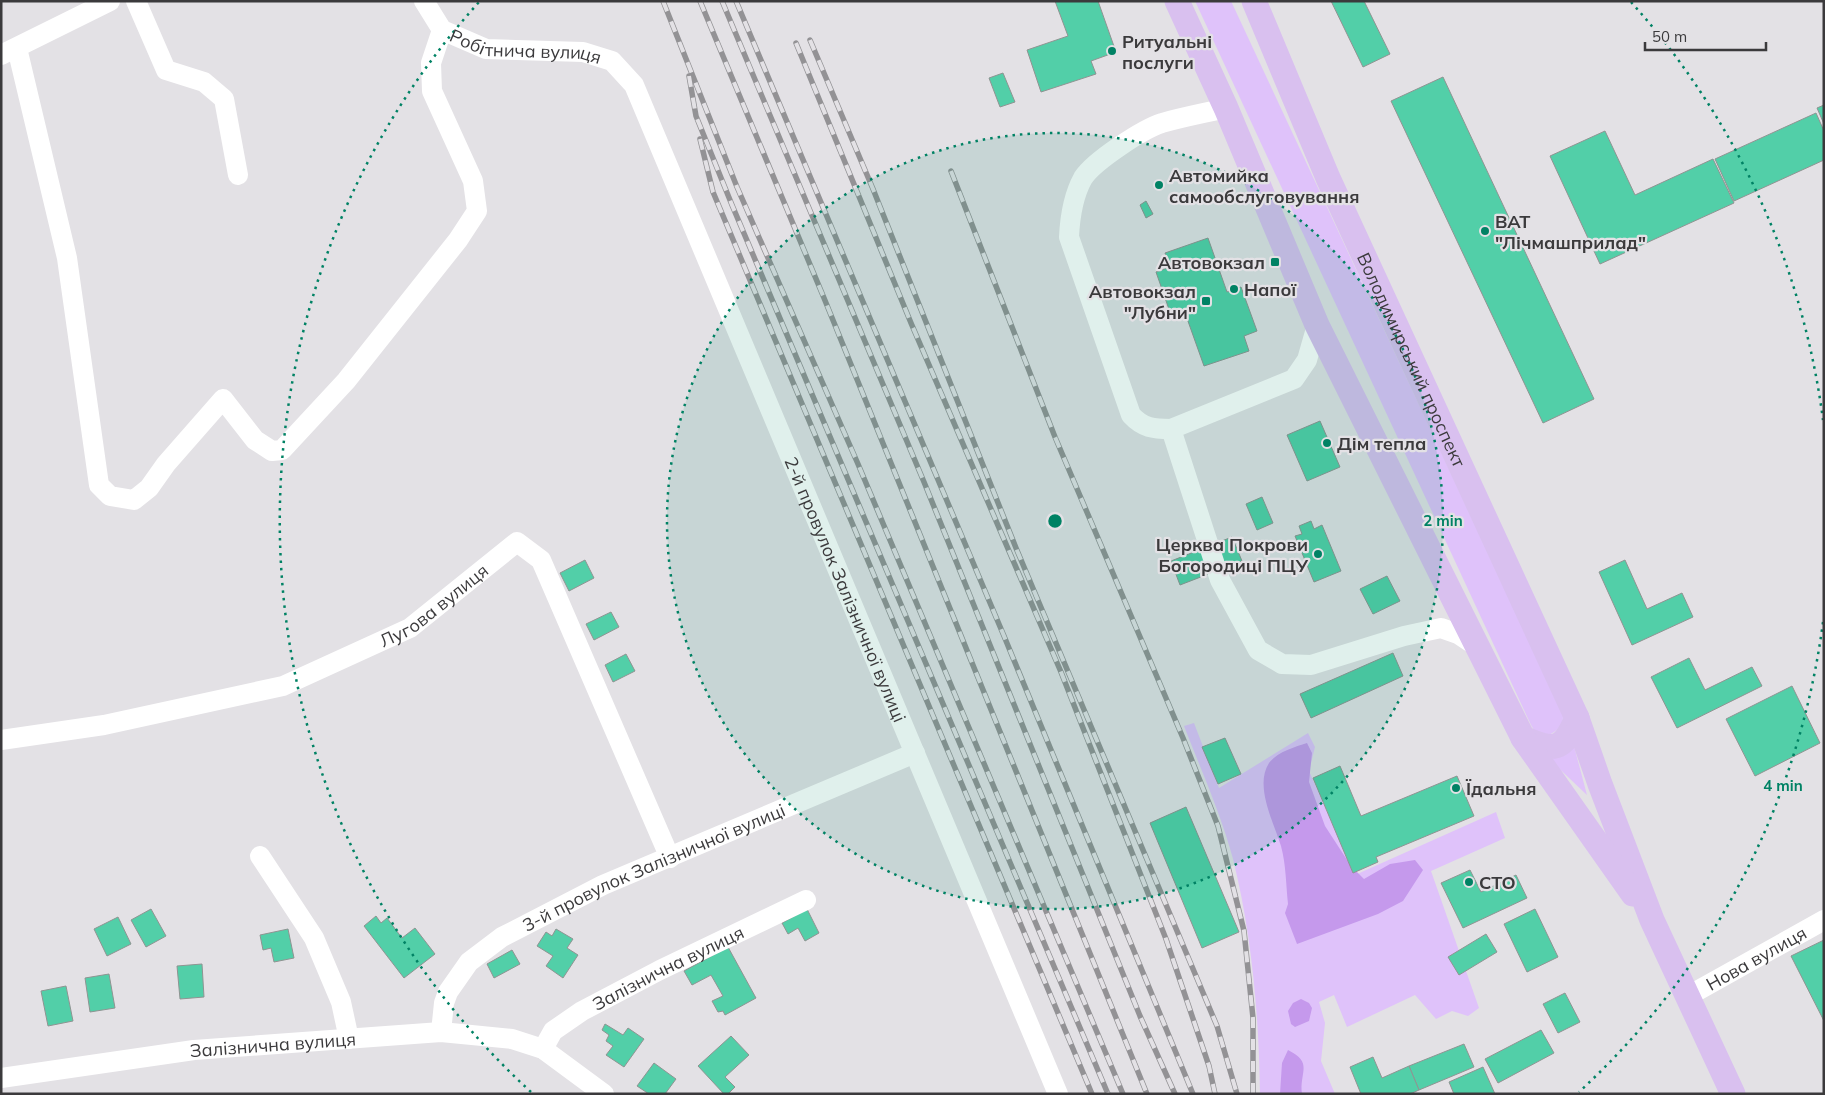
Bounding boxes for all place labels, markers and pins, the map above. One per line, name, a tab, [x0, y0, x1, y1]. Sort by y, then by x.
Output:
place label: Ритуальні послуги	[1122, 30, 1212, 74]
marker: Ритуальні послуги	[1106, 45, 1118, 57]
place label: Автомийка самообслуговування	[1169, 164, 1359, 208]
marker: Автомийка самообслуговування	[1153, 179, 1165, 191]
place label: ВАТ "Лічмашприлад"	[1495, 210, 1646, 254]
marker: ВАТ "Лічмашприлад"	[1479, 225, 1491, 237]
place label: Автовокзал	[1158, 251, 1265, 274]
marker: Автовокзал	[1269, 256, 1281, 268]
place label: Напої	[1244, 278, 1297, 301]
place label: Автовокзал "Лубни"	[1089, 280, 1196, 324]
marker: Напої	[1228, 283, 1240, 295]
marker: Автовокзал "Лубни"	[1200, 295, 1212, 307]
place label: Дім тепла	[1337, 432, 1426, 455]
marker: Дім тепла	[1321, 437, 1333, 449]
centre of rings	[1046, 512, 1064, 530]
place label: Церква Покрови Богородиці ПЦУ	[1156, 533, 1309, 577]
marker: Церква Покрови Богородиці ПЦУ	[1312, 548, 1324, 560]
place label: Їдальня	[1465, 777, 1536, 800]
marker: Їдальня	[1450, 782, 1462, 794]
place label: СТО	[1479, 871, 1516, 894]
marker: СТО	[1463, 876, 1475, 888]

